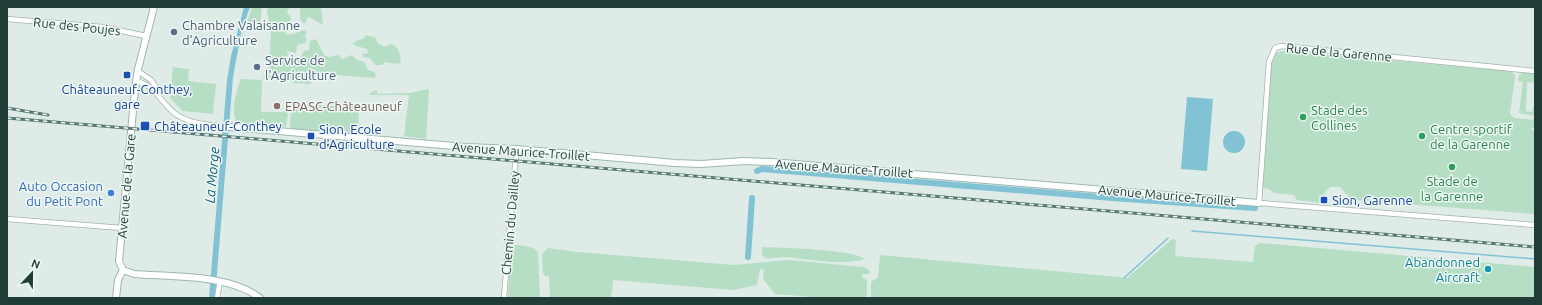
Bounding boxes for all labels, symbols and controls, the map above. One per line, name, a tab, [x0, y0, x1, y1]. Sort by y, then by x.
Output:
street label: Rue des Poujes	[33, 14, 122, 38]
place label: Chambre Valaisanne d'Agriculture	[182, 18, 300, 47]
marker: Chambre Valaisanne d'Agriculture	[169, 27, 179, 37]
street label: Rue de la Garenne	[1286, 40, 1392, 64]
place label: Service de l'Agriculture	[265, 53, 336, 82]
marker: Service de l'Agriculture	[252, 62, 262, 72]
marker: Châteauneuf-Conthey, gare	[122, 70, 132, 80]
place label: Châteauneuf-Conthey, gare	[62, 82, 192, 111]
place label: EPASC-Châteauneuf	[285, 99, 402, 113]
marker: EPASC-Châteauneuf	[272, 101, 282, 111]
place label: Stade des Collines	[1311, 103, 1368, 132]
marker: Stade des Collines	[1298, 112, 1308, 122]
place label: Châteauneuf-Conthey	[154, 119, 282, 133]
marker: Châteauneuf-Conthey	[139, 120, 151, 132]
place label: Sion, Ecole d'Agriculture	[319, 122, 394, 151]
place label: Centre sportif de la Garenne	[1430, 122, 1512, 151]
marker: Sion, Ecole d'Agriculture	[306, 131, 316, 141]
marker: Centre sportif de la Garenne	[1417, 131, 1427, 141]
street label: Avenue de la Gare	[114, 133, 138, 239]
street label: Avenue Maurice-Troillet	[452, 139, 590, 163]
water label: La Morge	[202, 146, 222, 204]
street label: Avenue Maurice-Troillet	[775, 156, 913, 180]
marker: Stade de la Garenne	[1447, 162, 1457, 172]
street label: Chemin du Dailley	[498, 170, 522, 276]
place label: Stade de la Garenne	[1421, 174, 1483, 203]
place label: Auto Occasion du Petit Pont	[19, 179, 103, 208]
street label: Avenue Maurice-Troillet	[1098, 182, 1236, 208]
marker: Auto Occasion du Petit Pont	[106, 188, 116, 198]
place label: Sion, Garenne	[1332, 193, 1413, 208]
marker: Sion, Garenne	[1319, 195, 1329, 205]
north arrow	[12, 253, 52, 293]
place label: Abandonned Aircraft	[1405, 255, 1480, 284]
text: N	[30, 257, 42, 271]
marker: Abandonned Aircraft	[1483, 264, 1493, 274]

